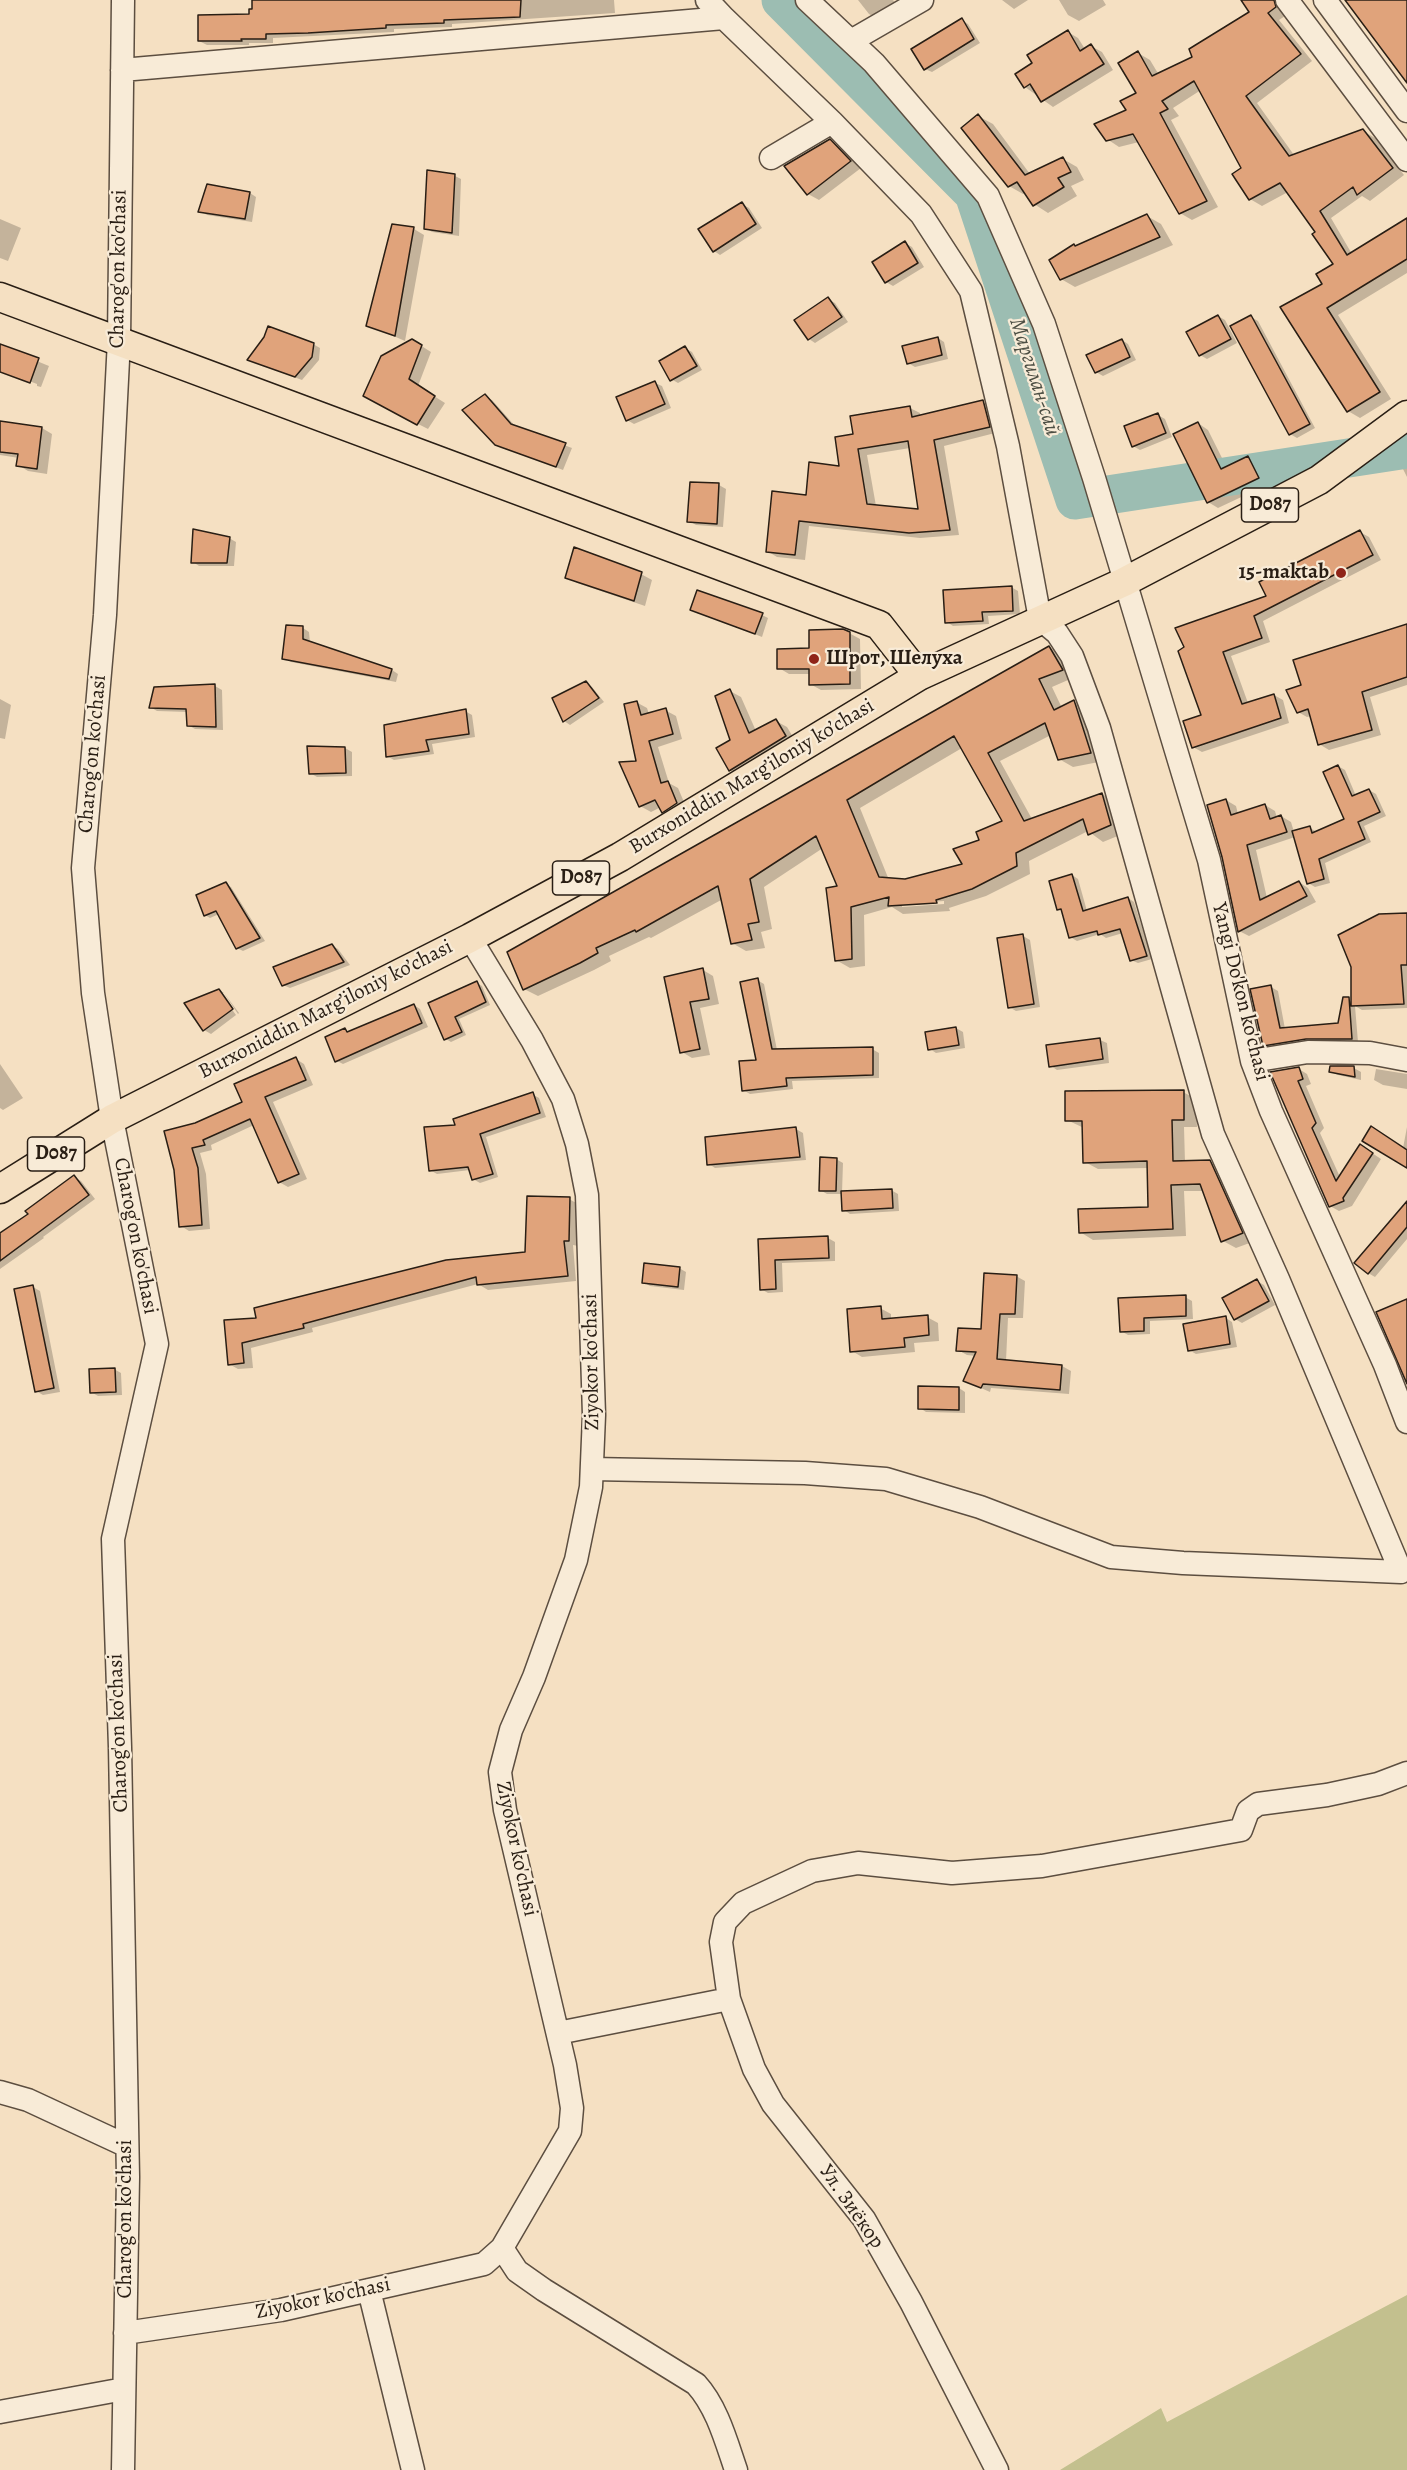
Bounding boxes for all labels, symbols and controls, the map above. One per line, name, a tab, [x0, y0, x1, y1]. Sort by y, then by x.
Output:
street label: Charog'on ko'chasi	[105, 189, 133, 349]
water label: Маргилан-сай	[1003, 315, 1065, 439]
road number: D087	[1242, 488, 1298, 522]
place label: 15-maktab	[1239, 560, 1329, 586]
marker: 15-maktab	[1334, 566, 1348, 580]
place label: Шрот, Шелуха	[826, 646, 963, 672]
marker: Шрот, Шелуха	[807, 652, 821, 666]
street label: Charog'on ko'chasi	[74, 674, 112, 834]
street label: Burxoniddin Marg’iloniy ko’chasi	[625, 694, 879, 860]
road number: D087	[552, 861, 610, 895]
street label: Yangi Do'kon ko'chasi	[1206, 900, 1274, 1084]
street label: Burxoniddin Marg’iloniy ko’chasi	[195, 935, 457, 1085]
road number: D087	[28, 1137, 84, 1171]
street label: Charog'on ko'chasi	[107, 1156, 163, 1316]
street label: Ziyokor ko'chasi	[578, 1293, 606, 1431]
street label: Charog'on ko'chasi	[104, 1653, 134, 1813]
street label: Ziyokor ko'chasi	[489, 1779, 543, 1919]
street label: Charog'on ko'chasi	[113, 2140, 139, 2298]
street label: Ул. Зиёкор	[813, 2160, 889, 2254]
street label: Ziyokor ko'chasi	[253, 2272, 393, 2326]

